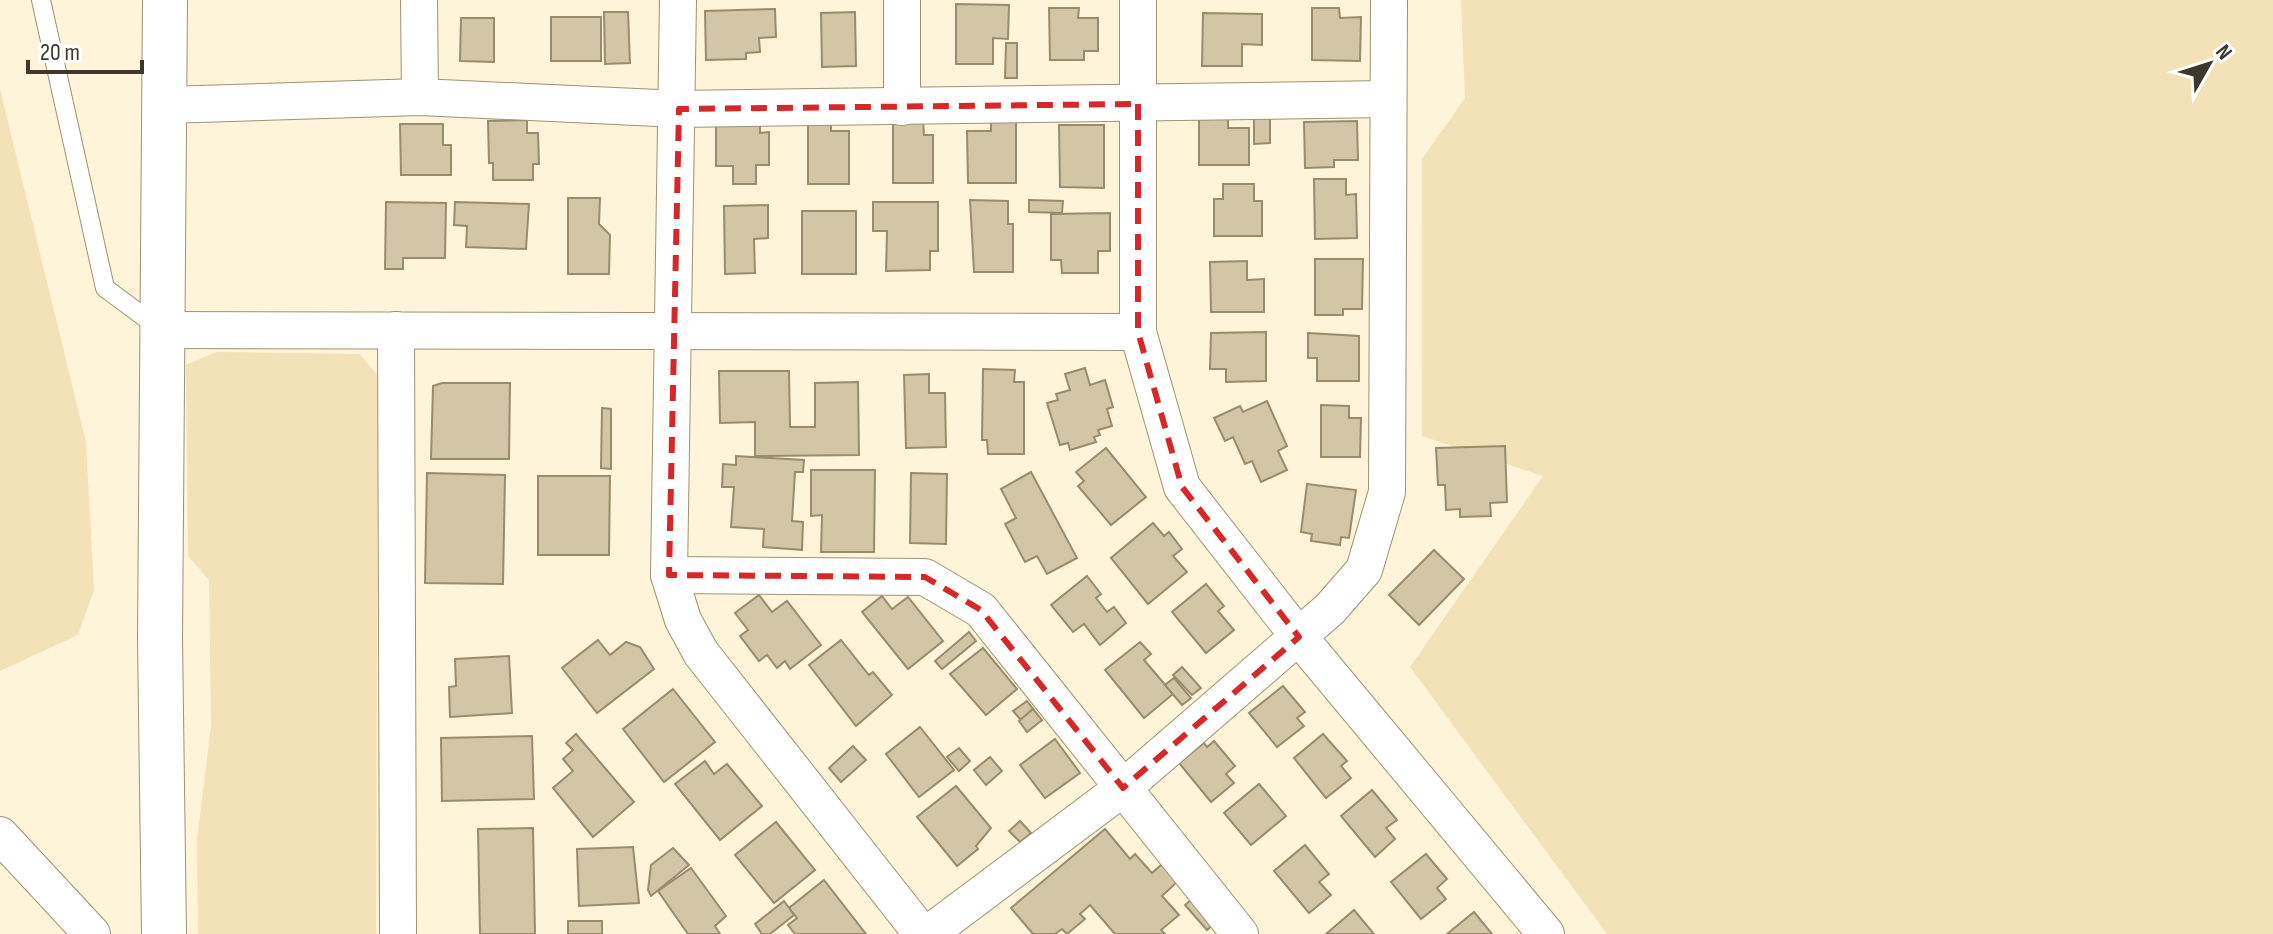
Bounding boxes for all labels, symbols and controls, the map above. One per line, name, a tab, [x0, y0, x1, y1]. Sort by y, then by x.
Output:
scale bar	[28, 24, 142, 74]
north arrow	[2169, 24, 2249, 104]
text: 20 m	[40, 38, 80, 67]
text: N	[2209, 39, 2238, 65]

